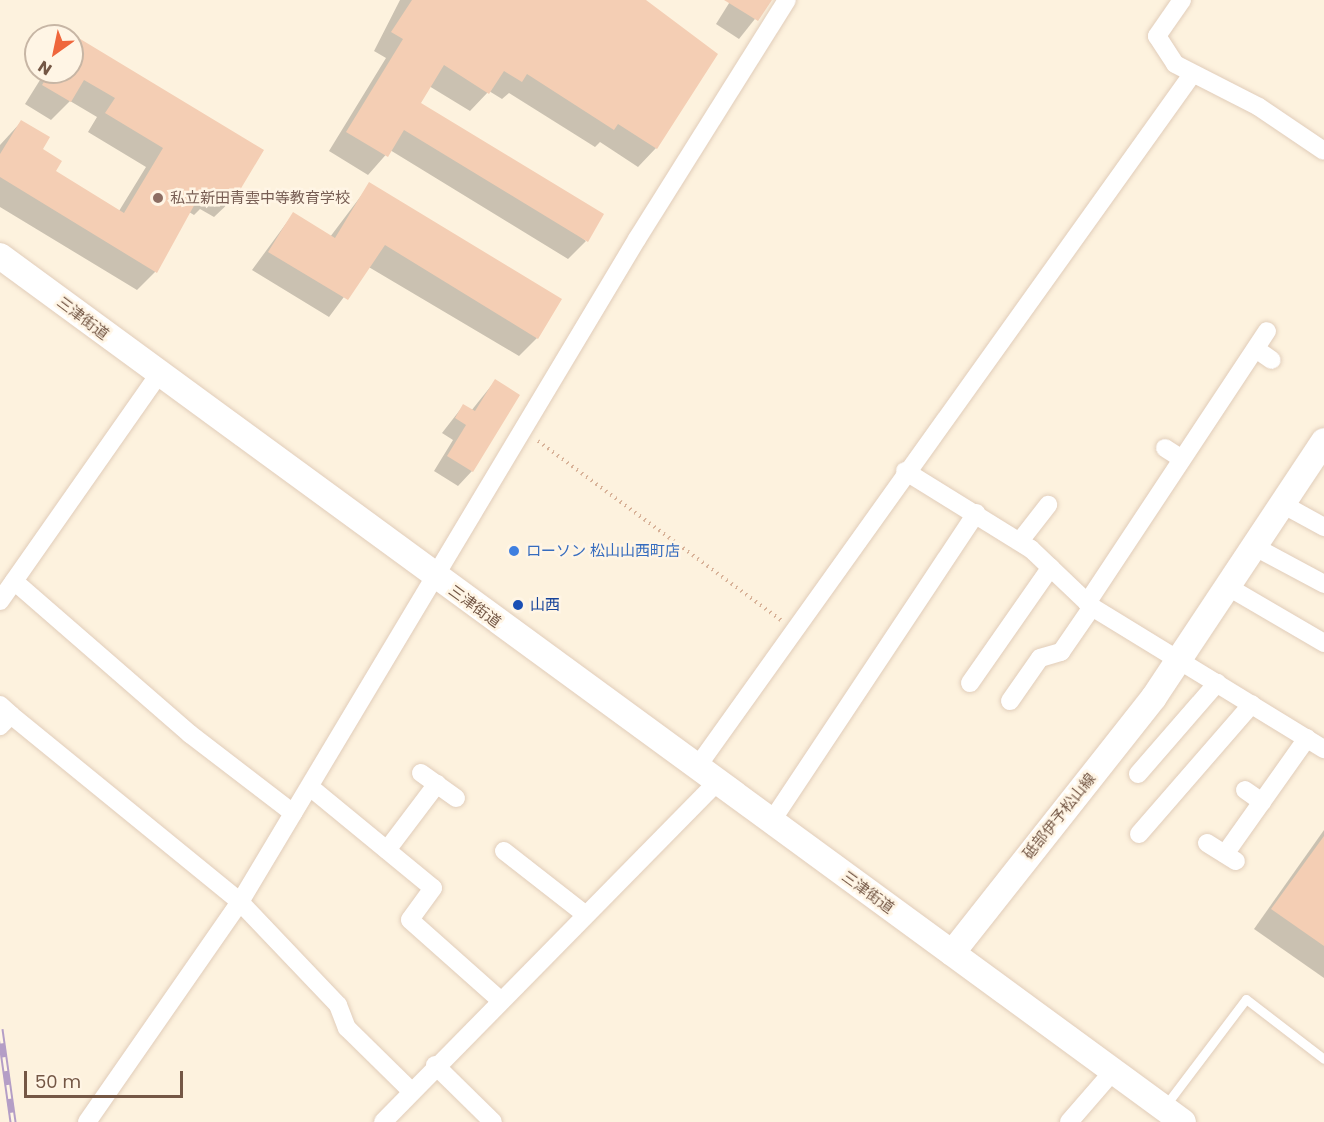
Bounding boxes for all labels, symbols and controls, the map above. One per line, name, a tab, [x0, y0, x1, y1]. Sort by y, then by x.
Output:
north arrow	[24, 24, 84, 84]
text: N	[34, 55, 56, 81]
place label: 私立新田青雲中等教育学校	[170, 189, 350, 207]
marker: 私立新田青雲中等教育学校	[151, 191, 165, 205]
street label: 三津街道	[54, 293, 112, 343]
place label: ローソン 松山山西町店	[526, 542, 680, 560]
marker: ローソン 松山山西町店	[507, 544, 521, 558]
street label: 三津街道	[445, 581, 505, 631]
place label: 山西	[530, 596, 560, 614]
marker: 山西	[511, 598, 525, 612]
street label: 砥部伊予松山線	[1019, 770, 1099, 862]
street label: 三津街道	[838, 867, 898, 917]
scale bar	[27, 1059, 186, 1097]
text: 50 m	[35, 1069, 81, 1094]

